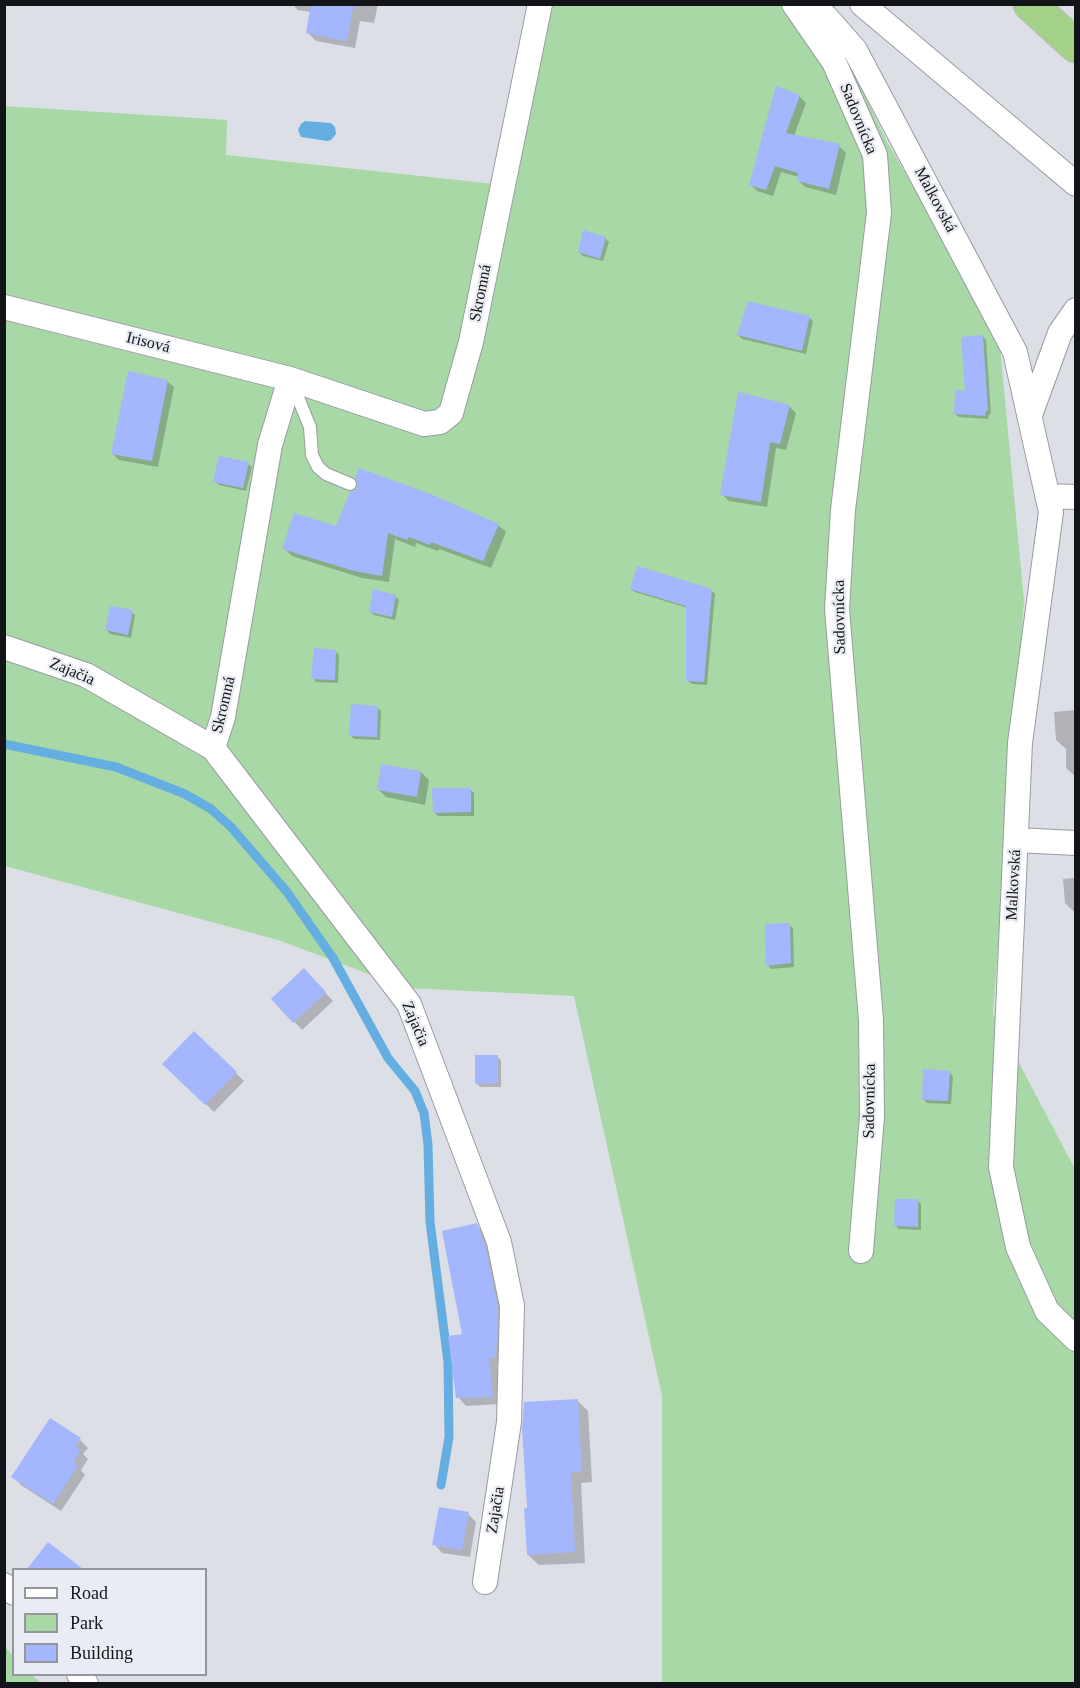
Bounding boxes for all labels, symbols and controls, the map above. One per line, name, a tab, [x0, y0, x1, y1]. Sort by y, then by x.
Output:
street label: Sadovnícka	[835, 81, 881, 157]
street label: Malkovská	[910, 164, 960, 236]
street label: Skromná	[466, 263, 496, 323]
street label: Irisová	[124, 328, 172, 358]
street label: Sadovnícka	[830, 580, 850, 654]
street label: Zajačia	[47, 654, 97, 690]
street label: Skromná	[208, 675, 240, 735]
street label: Malkovská	[1003, 849, 1025, 921]
street label: Zajačia	[397, 999, 433, 1049]
street label: Sadovnícka	[860, 1064, 880, 1138]
street label: Zajačia	[483, 1485, 509, 1535]
legend	[12, 1568, 207, 1676]
text: Road	[70, 1583, 108, 1603]
text: Park	[70, 1613, 103, 1633]
text: Building	[70, 1643, 133, 1663]

